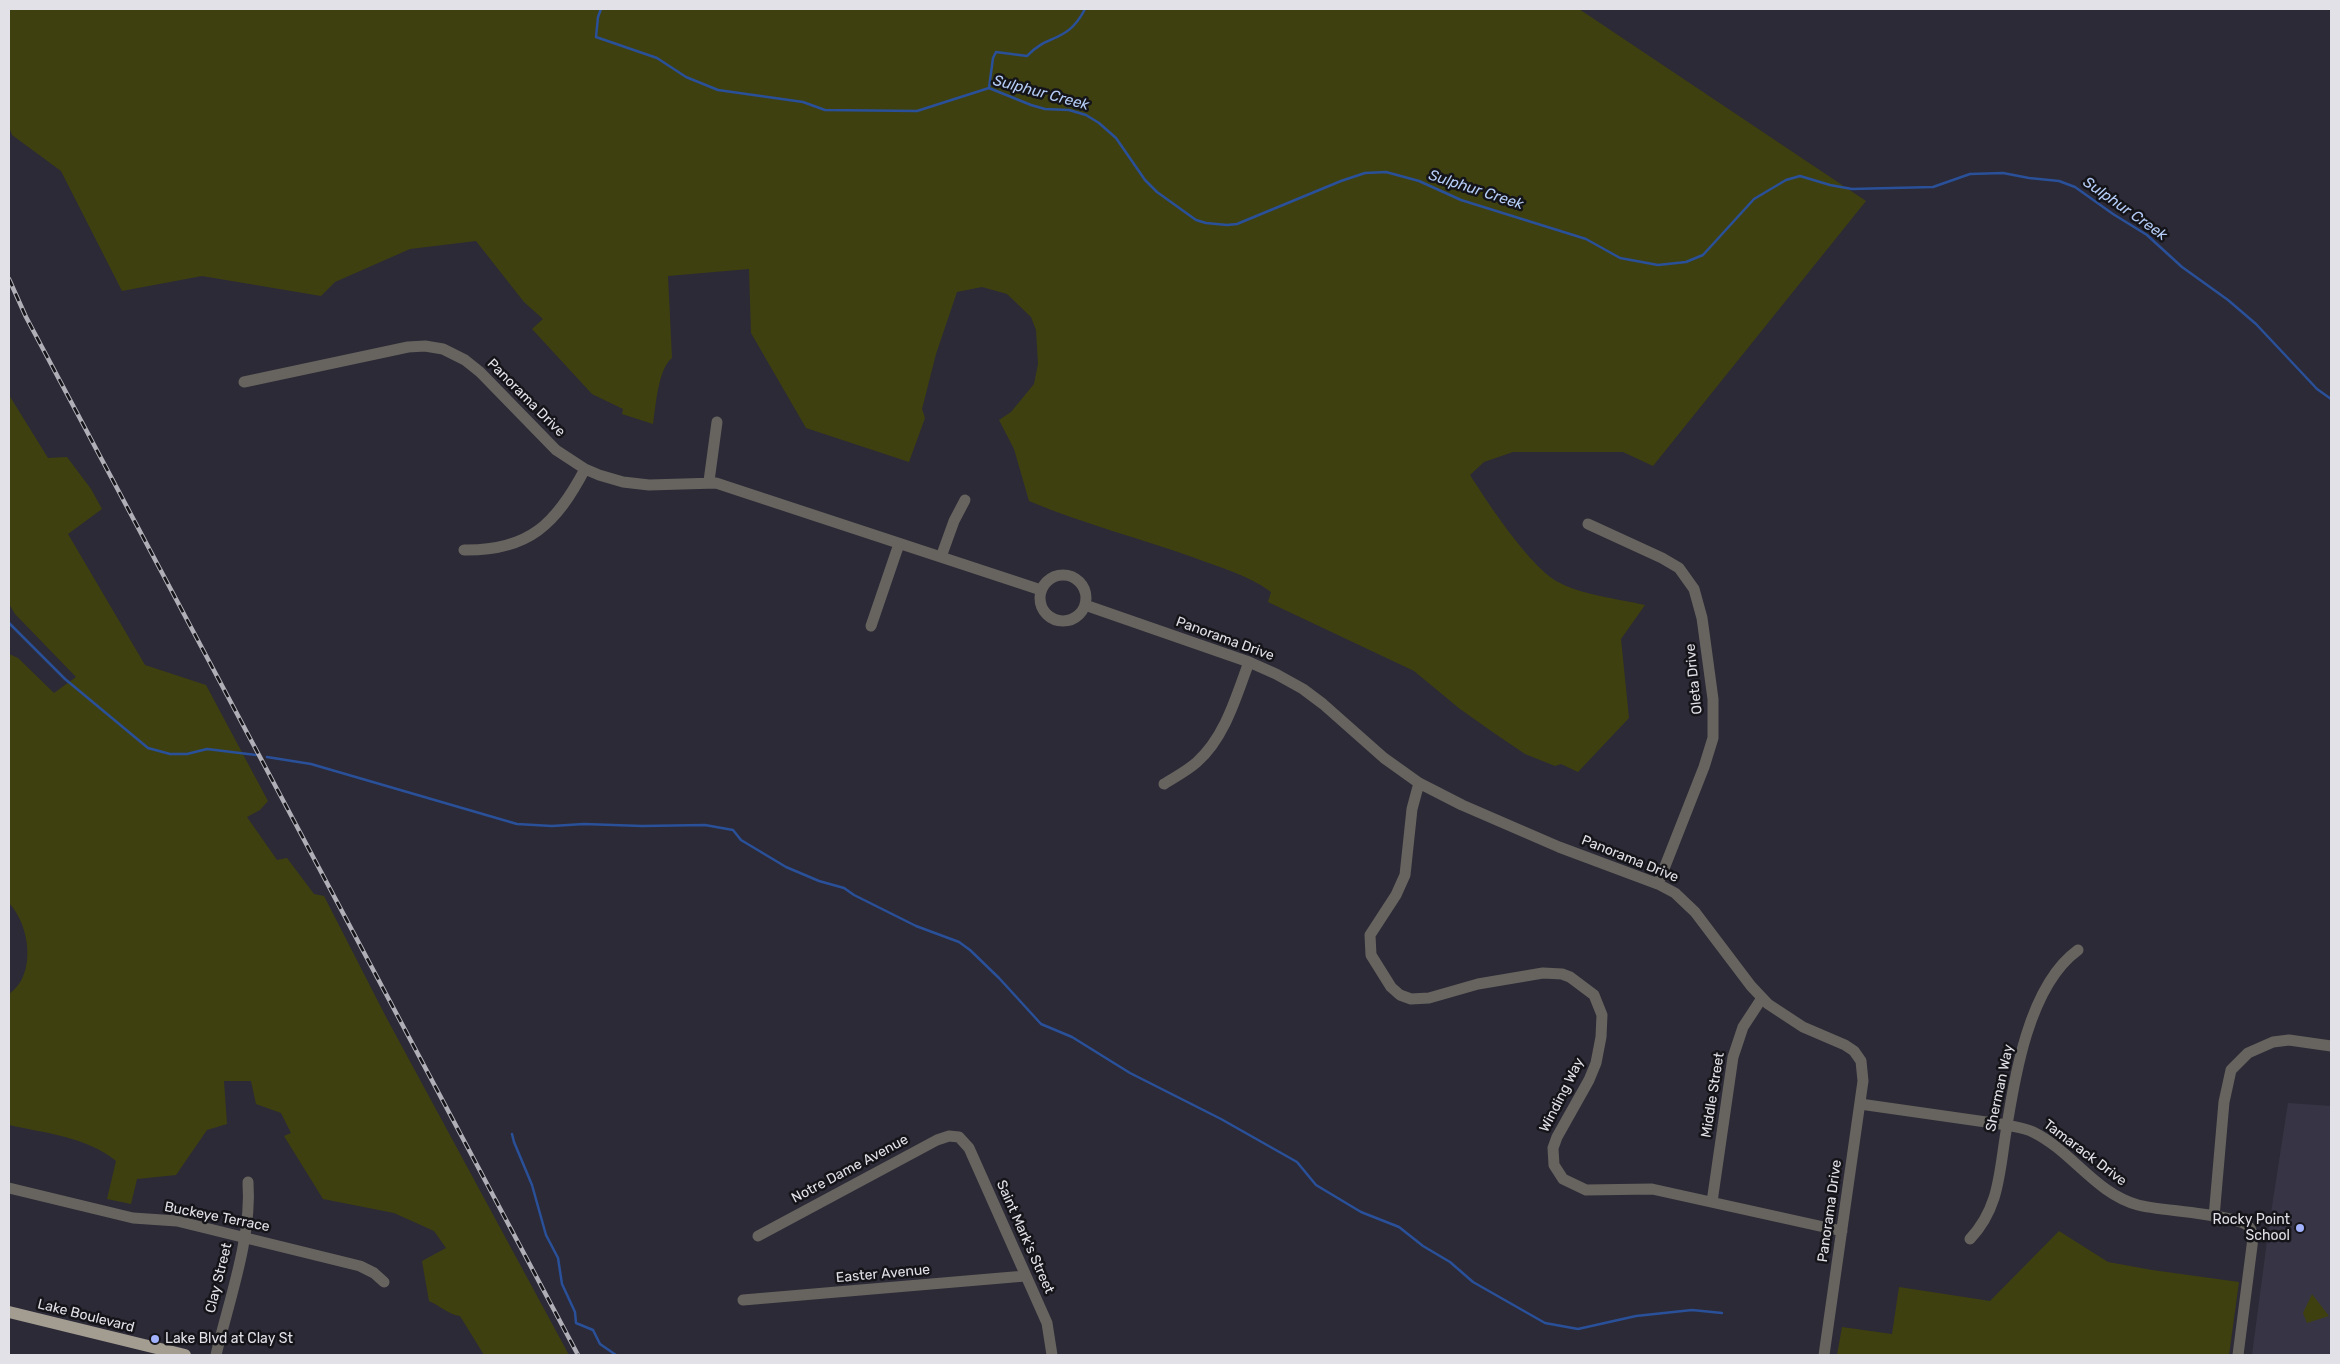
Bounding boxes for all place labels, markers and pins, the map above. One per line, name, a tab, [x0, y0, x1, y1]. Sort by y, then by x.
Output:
place label: Rocky Point School	[2213, 1212, 2290, 1244]
marker: Rocky Point School	[2294, 1222, 2306, 1234]
place label: Lake Blvd at Clay St	[165, 1331, 293, 1347]
marker: Lake Blvd at Clay St	[149, 1333, 161, 1345]

